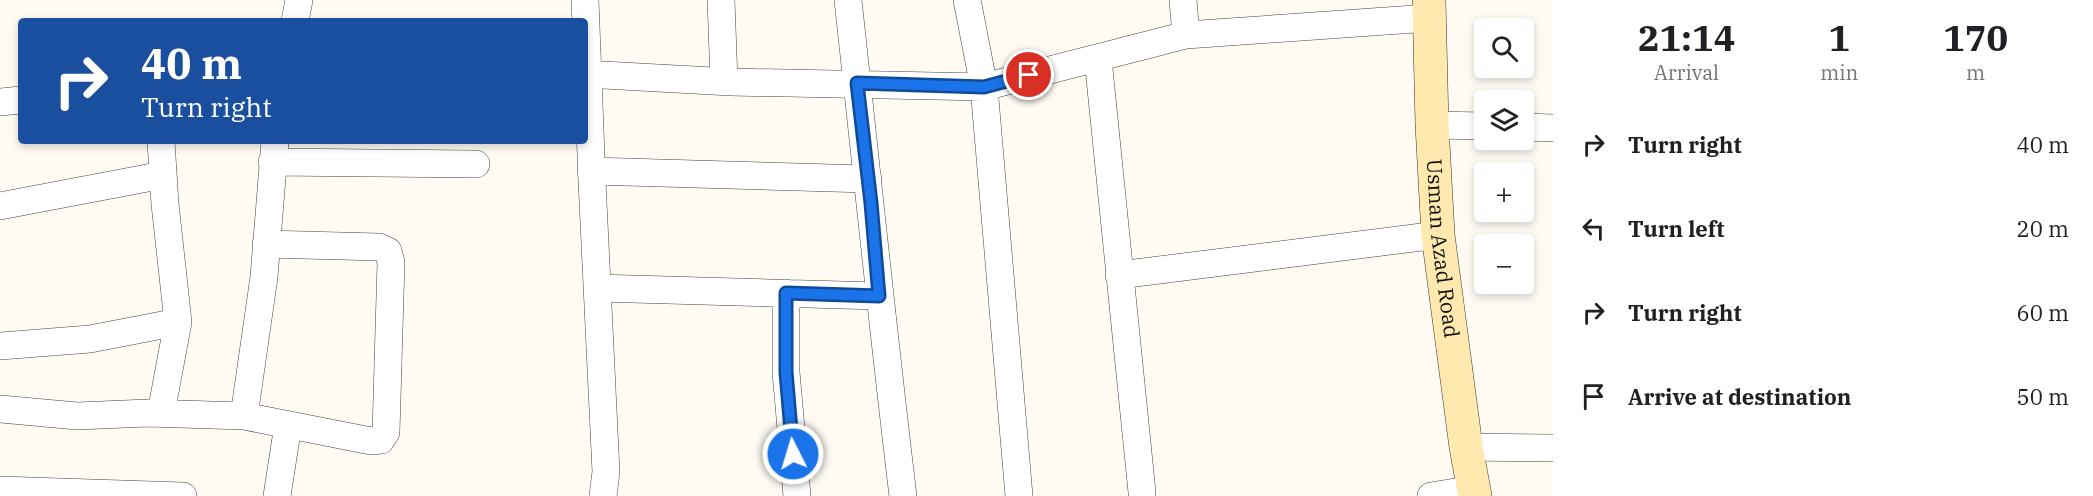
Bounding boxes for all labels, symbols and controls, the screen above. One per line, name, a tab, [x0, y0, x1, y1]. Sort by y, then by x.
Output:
text: 21:14	[1638, 14, 1735, 61]
text: 1	[1828, 14, 1850, 61]
text: 170	[1943, 14, 2008, 61]
map controls	[1474, 18, 1534, 294]
button: search	[1474, 18, 1534, 78]
text: 40 m	[141, 36, 242, 91]
icon: right	[42, 42, 120, 120]
pin	[1003, 49, 1054, 100]
icon: arrive	[1012, 58, 1045, 91]
text: Arrival	[1654, 59, 1719, 86]
text: min	[1820, 59, 1858, 86]
text: m	[1966, 59, 1985, 86]
text: Turn right	[141, 89, 272, 124]
button: layers	[1474, 90, 1534, 150]
icon: right	[1577, 128, 1610, 161]
text: Turn right	[1628, 130, 1742, 159]
text: 40 m	[2017, 130, 2069, 159]
street label: Usman Azad Road	[1421, 158, 1466, 340]
button: +	[1474, 162, 1534, 222]
icon: left	[1577, 212, 1610, 245]
text: Turn left	[1628, 214, 1724, 243]
text: 20 m	[2017, 214, 2069, 243]
button: −	[1474, 234, 1534, 294]
icon: right	[1577, 296, 1610, 329]
text: Turn right	[1628, 298, 1742, 327]
text: 60 m	[2017, 298, 2069, 327]
icon: arrive	[1577, 380, 1610, 413]
text: Arrive at destination	[1628, 382, 1851, 411]
text: 50 m	[2017, 382, 2069, 411]
position arrow	[761, 422, 825, 486]

